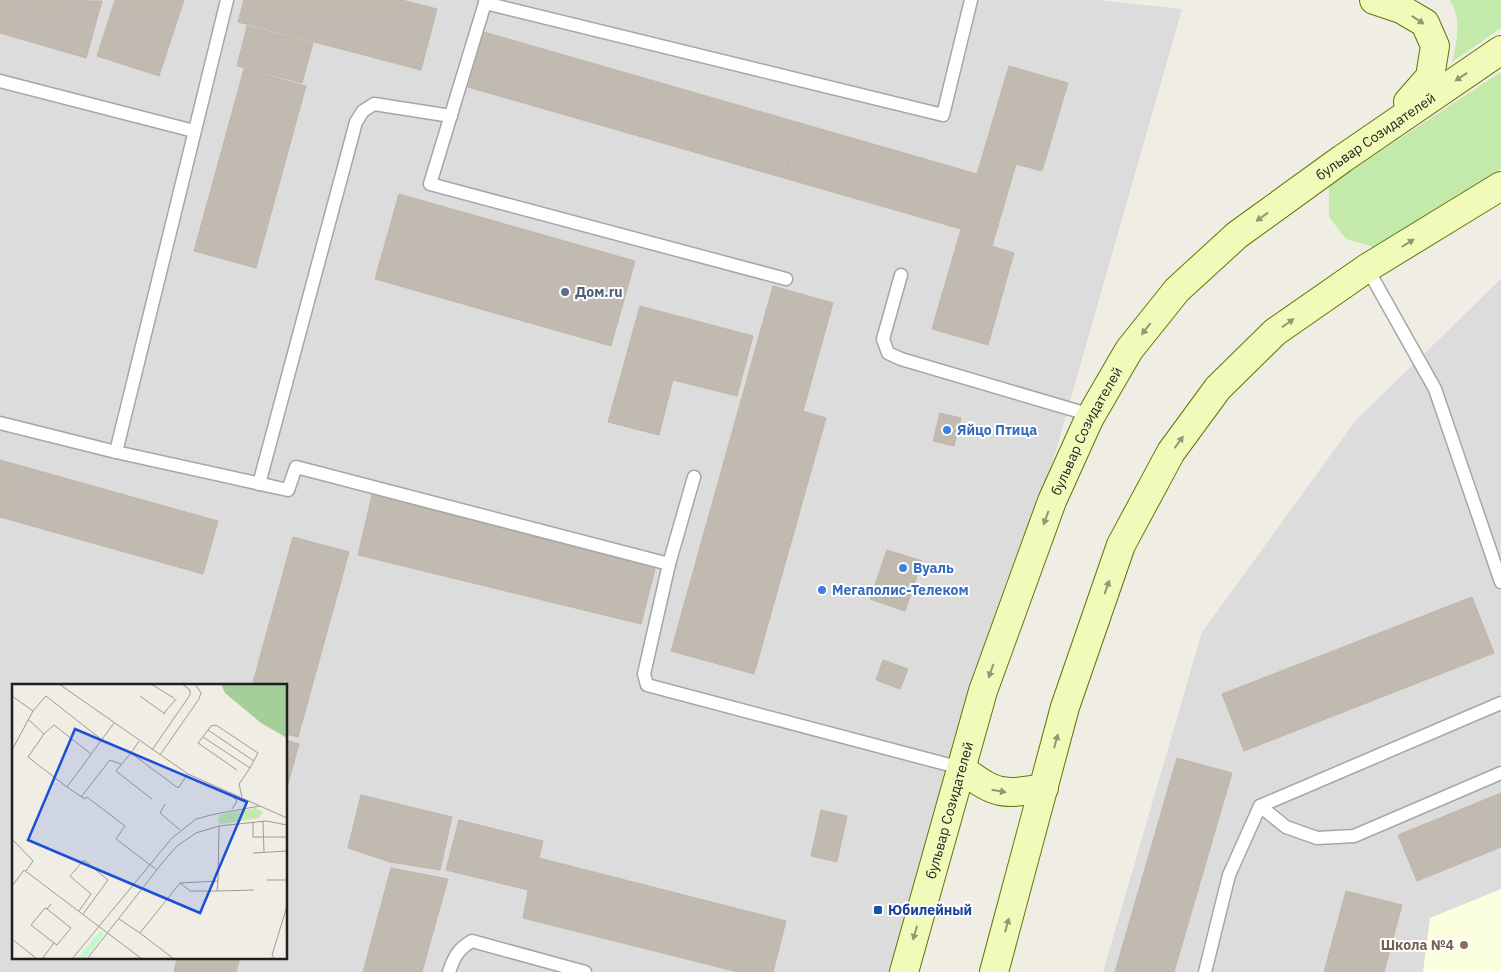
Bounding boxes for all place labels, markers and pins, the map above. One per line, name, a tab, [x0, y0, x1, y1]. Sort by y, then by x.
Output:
place label: Дом.ru	[575, 283, 623, 301]
marker: Дом.ru	[559, 286, 571, 298]
place label: Яйцо Птица	[957, 421, 1037, 439]
marker: Яйцо Птица	[941, 424, 953, 436]
place label: Вуаль	[913, 559, 954, 577]
marker: Вуаль	[897, 562, 909, 574]
place label: Мегаполис-Телеком	[832, 581, 969, 599]
marker: Мегаполис-Телеком	[816, 584, 828, 596]
place label: Юбилейный	[888, 901, 972, 919]
marker: Юбилейный	[872, 904, 884, 916]
place label: Школа №4	[1381, 936, 1454, 954]
marker: Школа №4	[1458, 939, 1470, 951]

